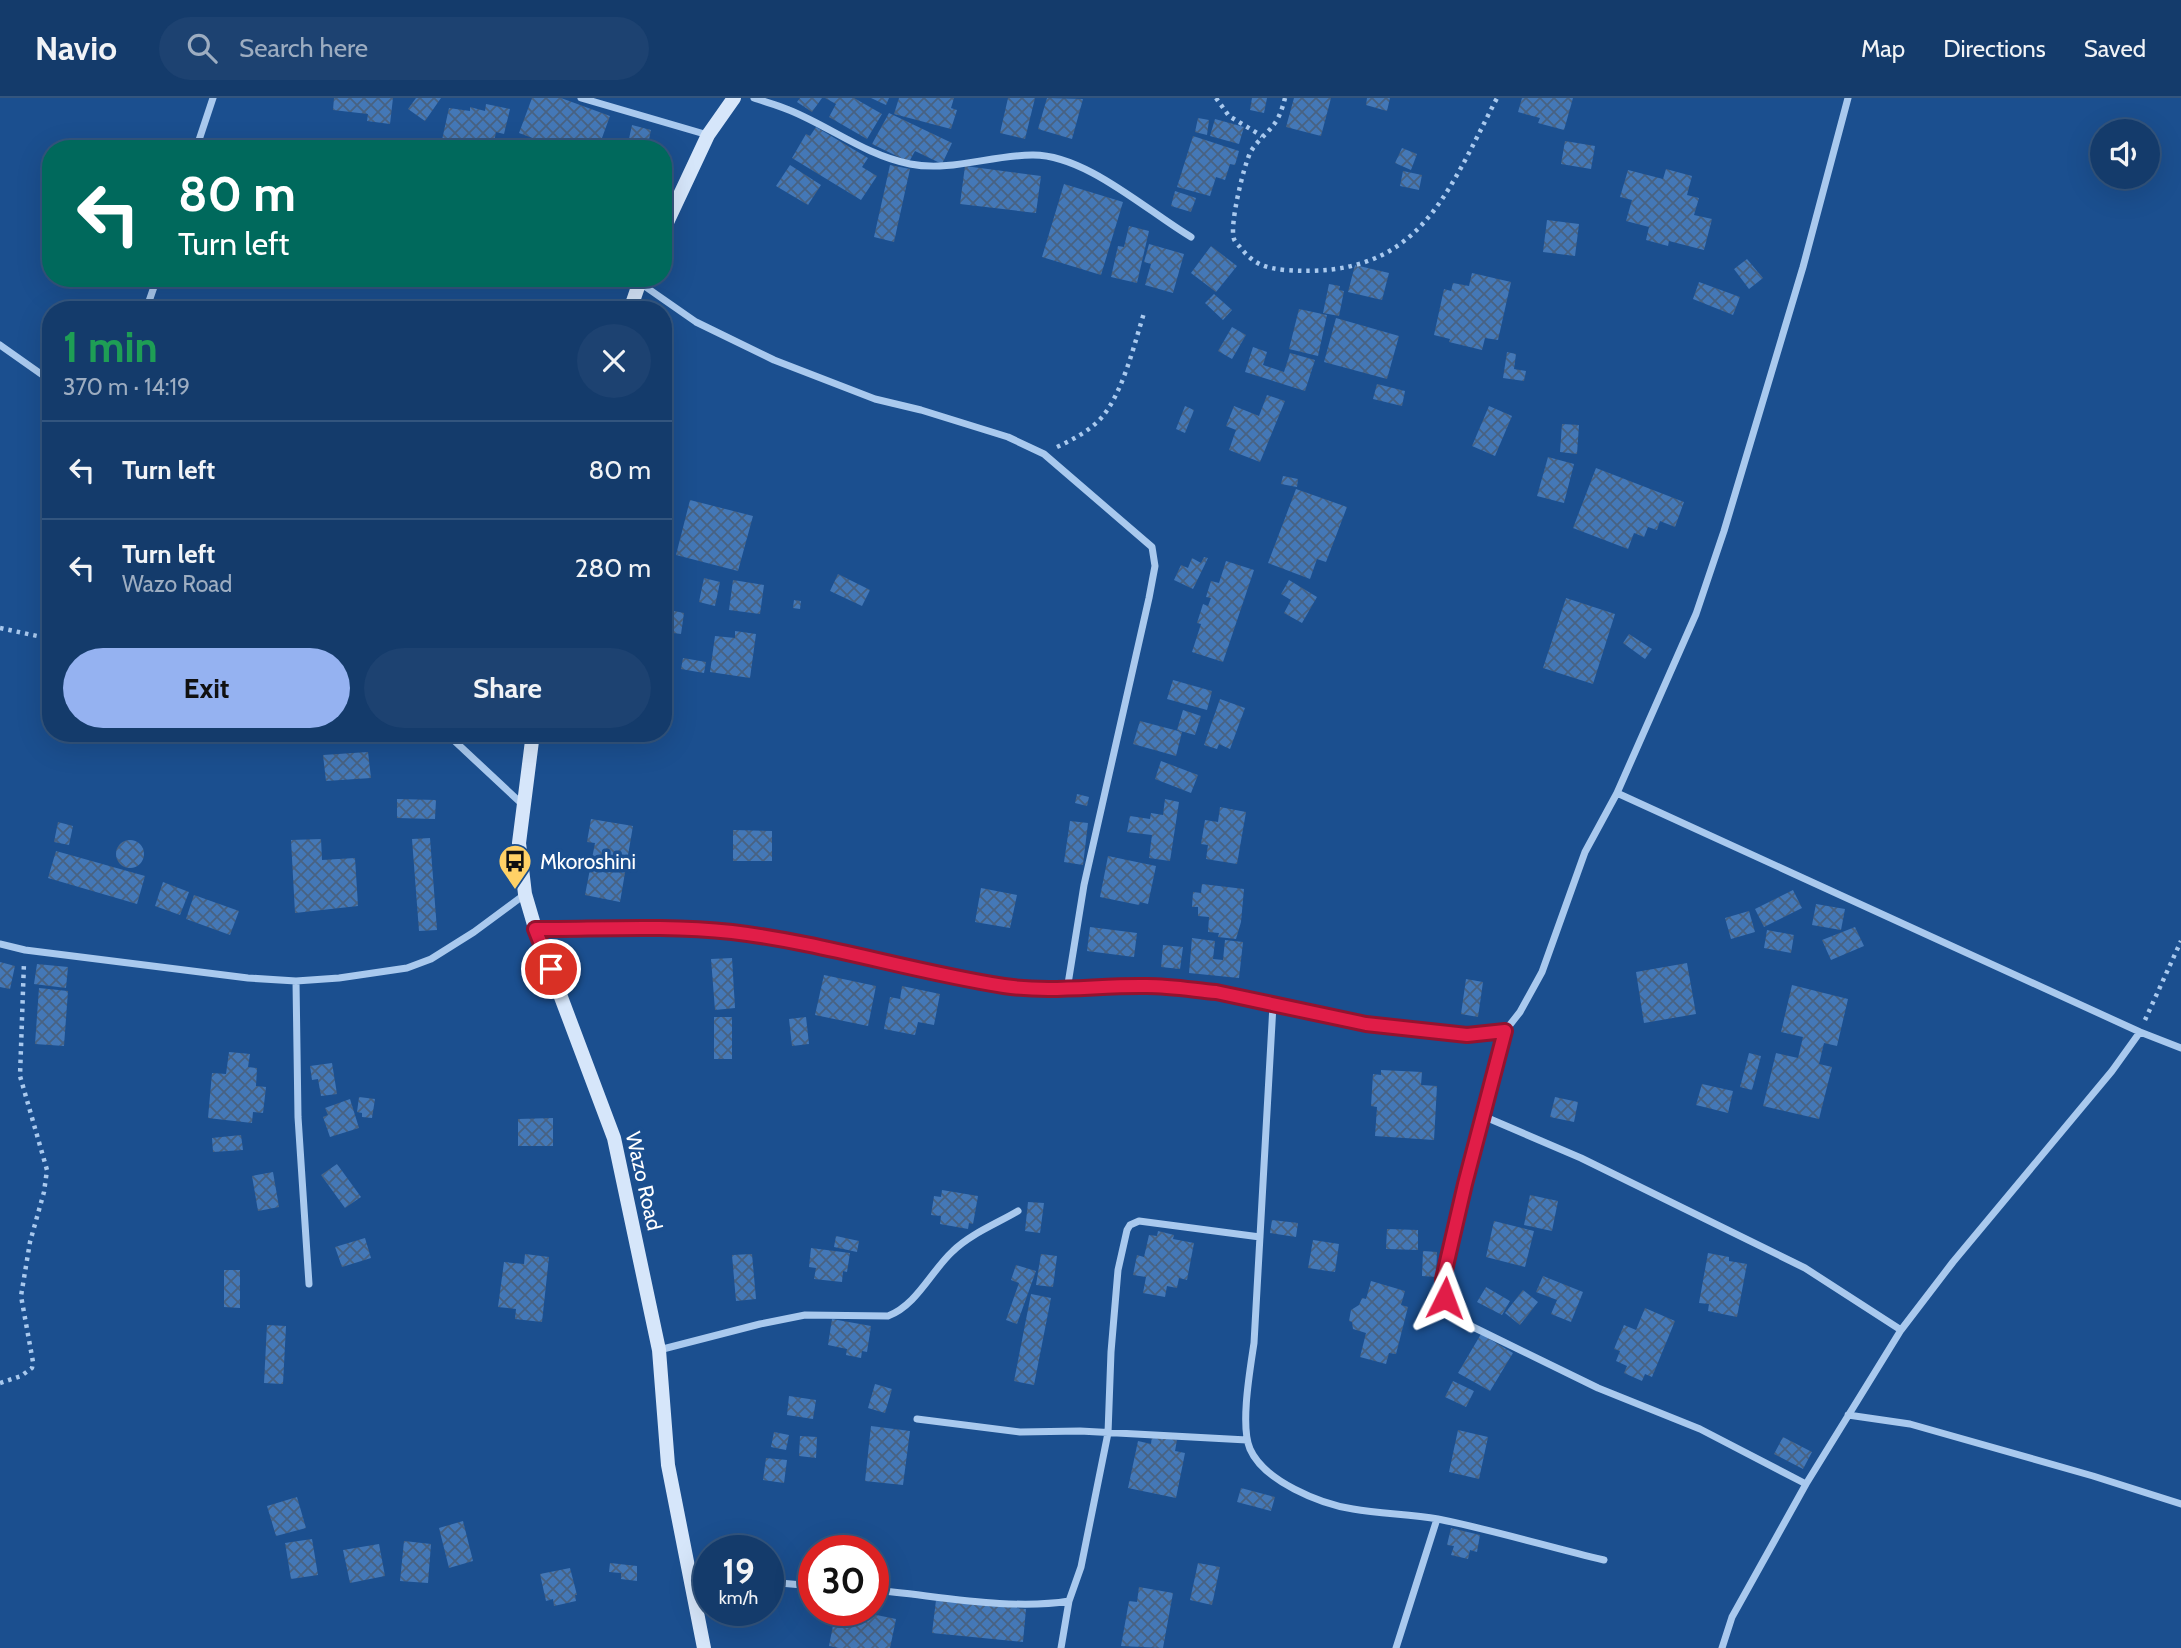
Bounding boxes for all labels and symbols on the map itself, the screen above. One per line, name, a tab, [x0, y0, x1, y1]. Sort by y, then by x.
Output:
bus stop icon: Mkoroshini	[496, 842, 534, 891]
place label: Mkoroshini	[540, 849, 636, 874]
pin	[521, 939, 581, 999]
street label: Wazo Road	[621, 1129, 667, 1233]
position arrow	[1408, 1261, 1482, 1335]
speed limit sign: 30	[798, 1535, 889, 1626]

